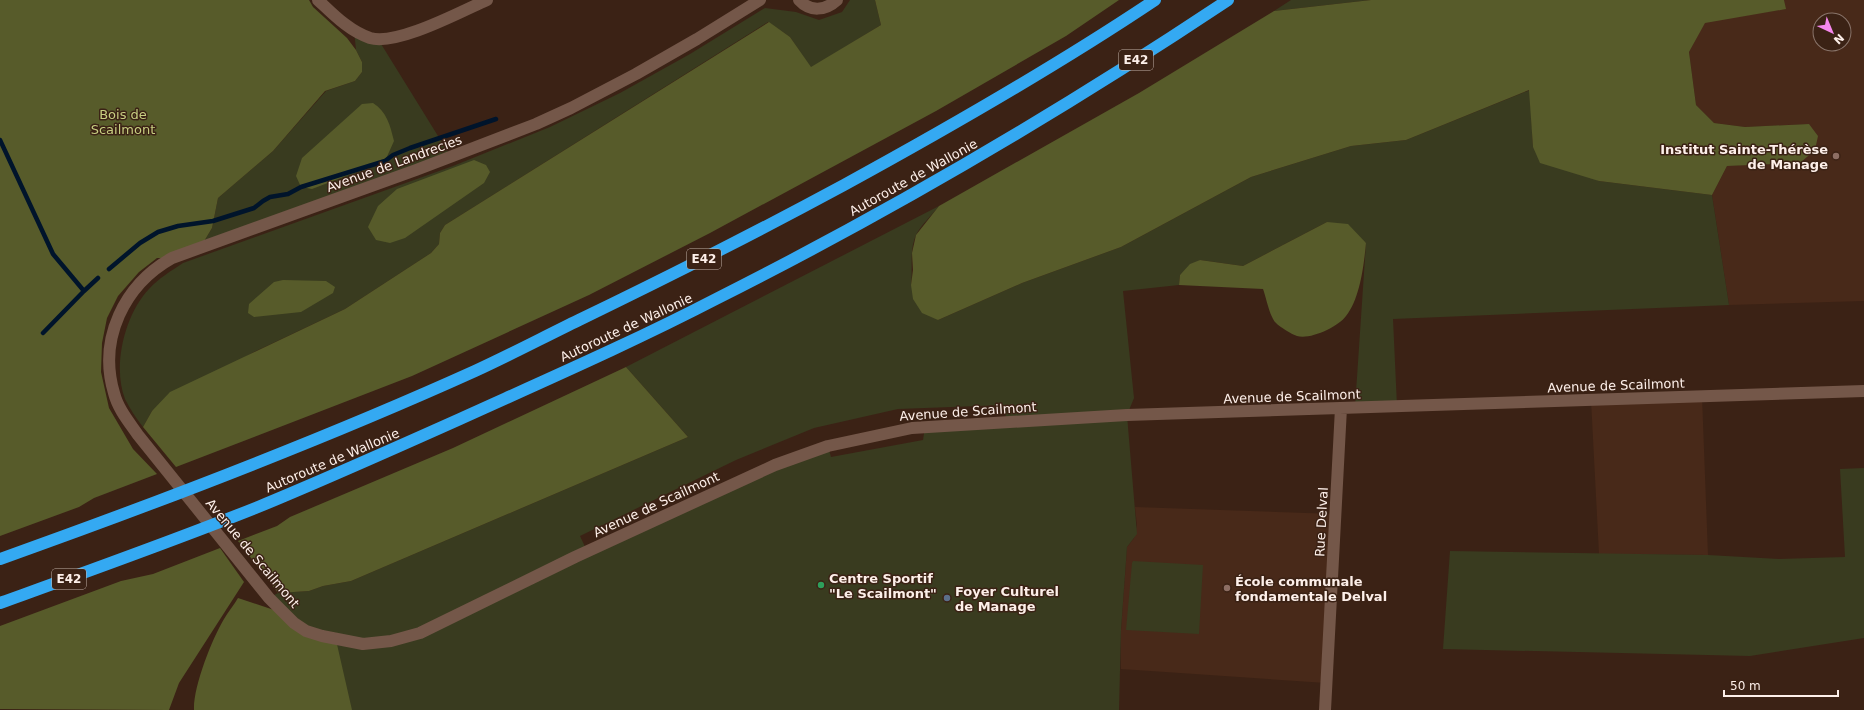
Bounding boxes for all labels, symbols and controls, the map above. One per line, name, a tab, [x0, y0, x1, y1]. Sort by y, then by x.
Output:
north arrow	[1812, 12, 1852, 52]
text: N	[1831, 31, 1846, 47]
road number: E42	[1119, 50, 1153, 70]
park label: Bois de Scailmont	[91, 107, 155, 137]
street label: Avenue de Landrecies	[324, 132, 464, 195]
street label: Autoroute de Wallonie	[847, 136, 980, 219]
place label: Institut Sainte-Thérèse de Manage	[1660, 142, 1828, 172]
marker: Institut Sainte-Thérèse de Manage	[1831, 151, 1841, 161]
road number: E42	[687, 249, 721, 269]
street label: Autoroute de Wallonie	[558, 290, 695, 365]
street label: Avenue de Scailmont	[1547, 376, 1685, 395]
street label: Avenue de Scailmont	[1223, 387, 1361, 406]
street label: Avenue de Scailmont	[899, 399, 1037, 424]
street label: Autoroute de Wallonie	[263, 425, 401, 496]
street label: Avenue de Scailmont	[591, 469, 722, 540]
street label: Rue Delval	[1312, 487, 1331, 557]
street label: Avenue de Scailmont	[203, 496, 303, 611]
road number: E42	[52, 569, 86, 589]
place label: Centre Sportif "Le Scailmont"	[829, 571, 937, 601]
place label: École communale fondamentale Delval	[1235, 574, 1387, 604]
marker: Centre Sportif "Le Scailmont"	[816, 580, 826, 590]
marker: École communale fondamentale Delval	[1222, 583, 1232, 593]
place label: Foyer Culturel de Manage	[955, 584, 1059, 614]
marker: Foyer Culturel de Manage	[942, 593, 952, 603]
scale bar	[1724, 672, 1838, 698]
text: 50 m	[1730, 679, 1761, 693]

